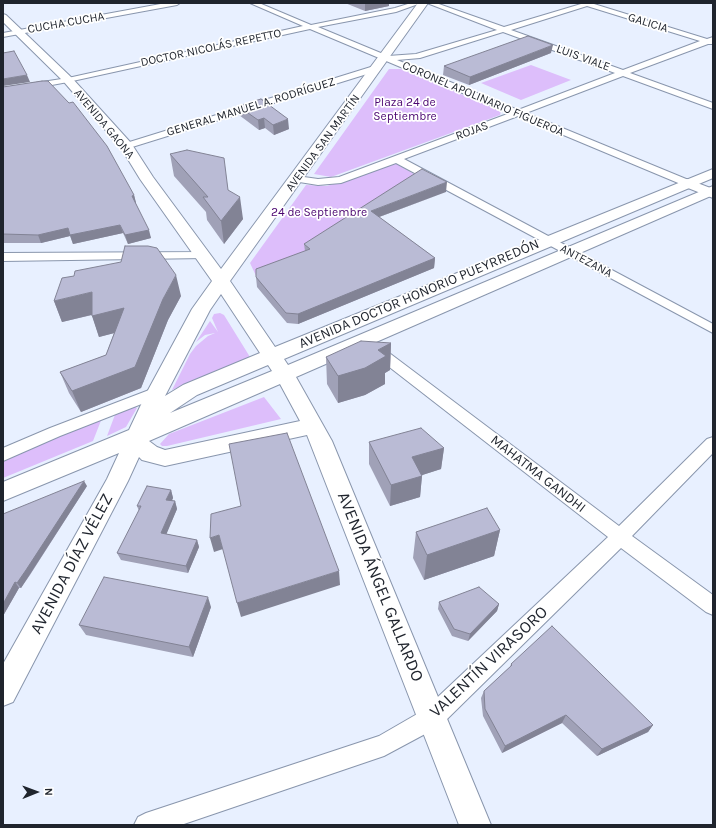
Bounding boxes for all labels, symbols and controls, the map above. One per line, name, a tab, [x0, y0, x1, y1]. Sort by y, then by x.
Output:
street label: CUCHA CUCHA	[26, 9, 106, 37]
street label: GALICIA	[626, 10, 670, 36]
street label: DOCTOR NICOLÁS REPETTO	[139, 26, 283, 70]
street label: LUIS VIALE	[554, 42, 612, 74]
street label: CORONEL APOLINARIO FIGUEROA	[400, 58, 566, 140]
street label: GENERAL MANUEL A. RODRÍGUEZ	[165, 74, 337, 140]
street label: AVENIDA GAONA	[71, 86, 137, 162]
street label: AVENIDA SAN MARTÍN	[283, 92, 363, 194]
park label: Plaza 24 de Septiembre	[373, 96, 437, 124]
street label: ROJAS	[454, 118, 490, 144]
park label: 24 de Septiembre	[271, 206, 367, 220]
street label: AVENIDA DOCTOR HONORIO PUEYRREDÓN	[296, 236, 542, 352]
street label: ANTEZANA	[557, 241, 615, 281]
street label: MAHATMA GANDHI	[487, 432, 589, 516]
street label: AVENIDA ÁNGEL GALLARDO	[333, 489, 427, 685]
street label: AVENIDA DÍAZ VÉLEZ	[26, 490, 118, 638]
street label: VALENTÍN VIRASORO	[426, 602, 552, 722]
north arrow	[16, 772, 56, 812]
text: N	[42, 788, 55, 796]

